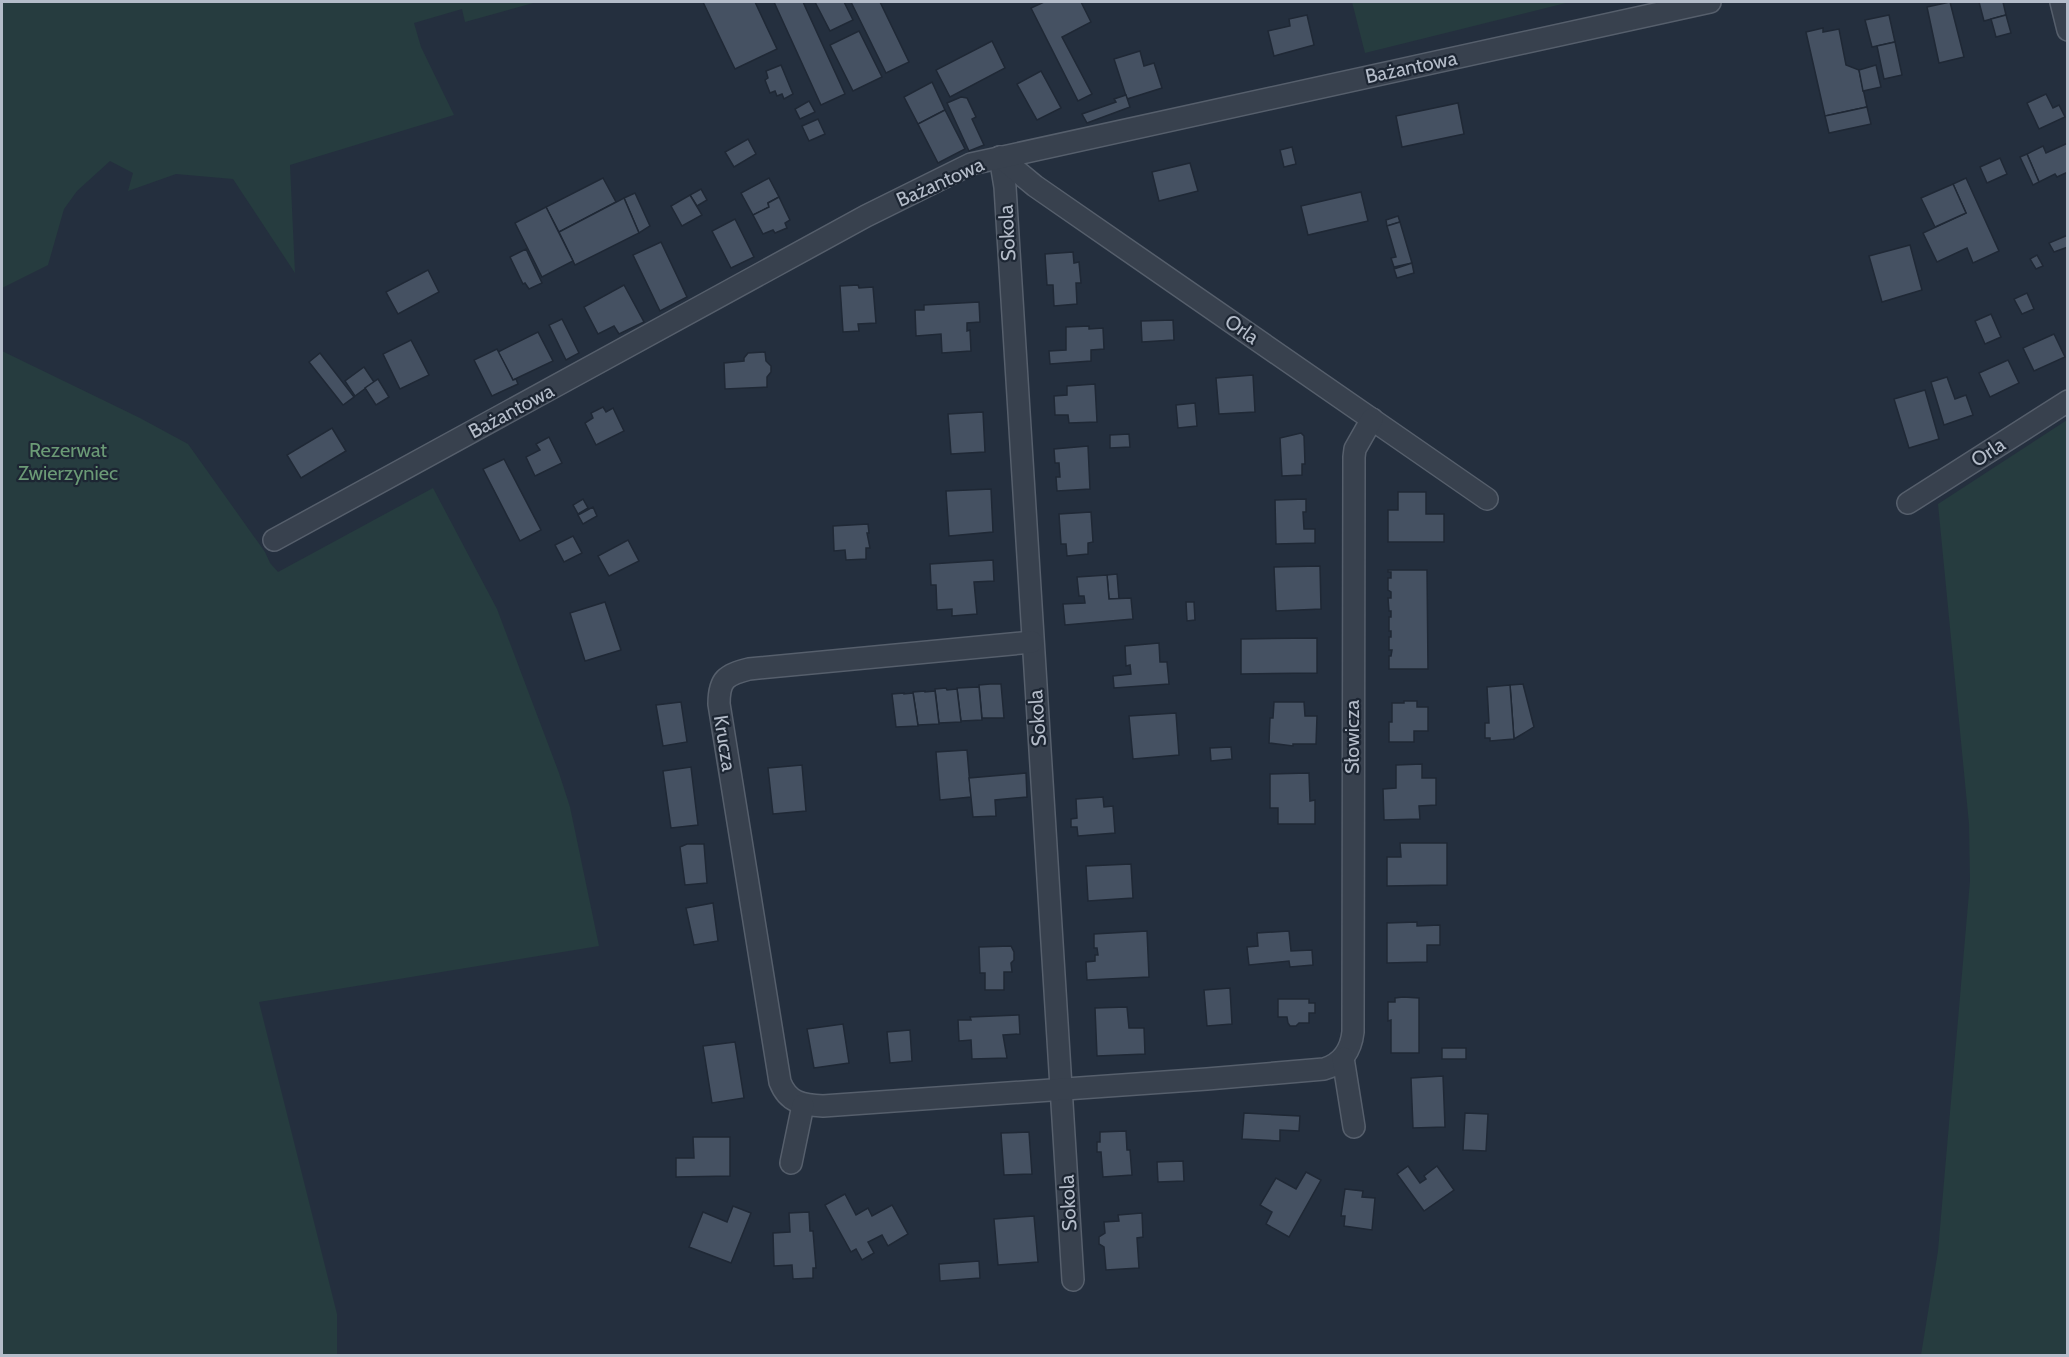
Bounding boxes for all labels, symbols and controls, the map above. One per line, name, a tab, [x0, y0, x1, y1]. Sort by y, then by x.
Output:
street label: Bażantowa	[1363, 45, 1459, 88]
street label: Bażantowa	[893, 152, 988, 212]
street label: Sokola	[994, 204, 1020, 262]
street label: Orla	[1220, 309, 1264, 349]
street label: Bażantowa	[464, 378, 558, 443]
street label: Orla	[1966, 432, 2010, 472]
park label: Rezerwat Zwierzyniec	[18, 438, 118, 485]
street label: Sokola	[1023, 689, 1051, 747]
street label: Słowicza	[1340, 700, 1364, 774]
street label: Krucza	[709, 713, 741, 773]
street label: Sokola	[1055, 1174, 1081, 1232]

